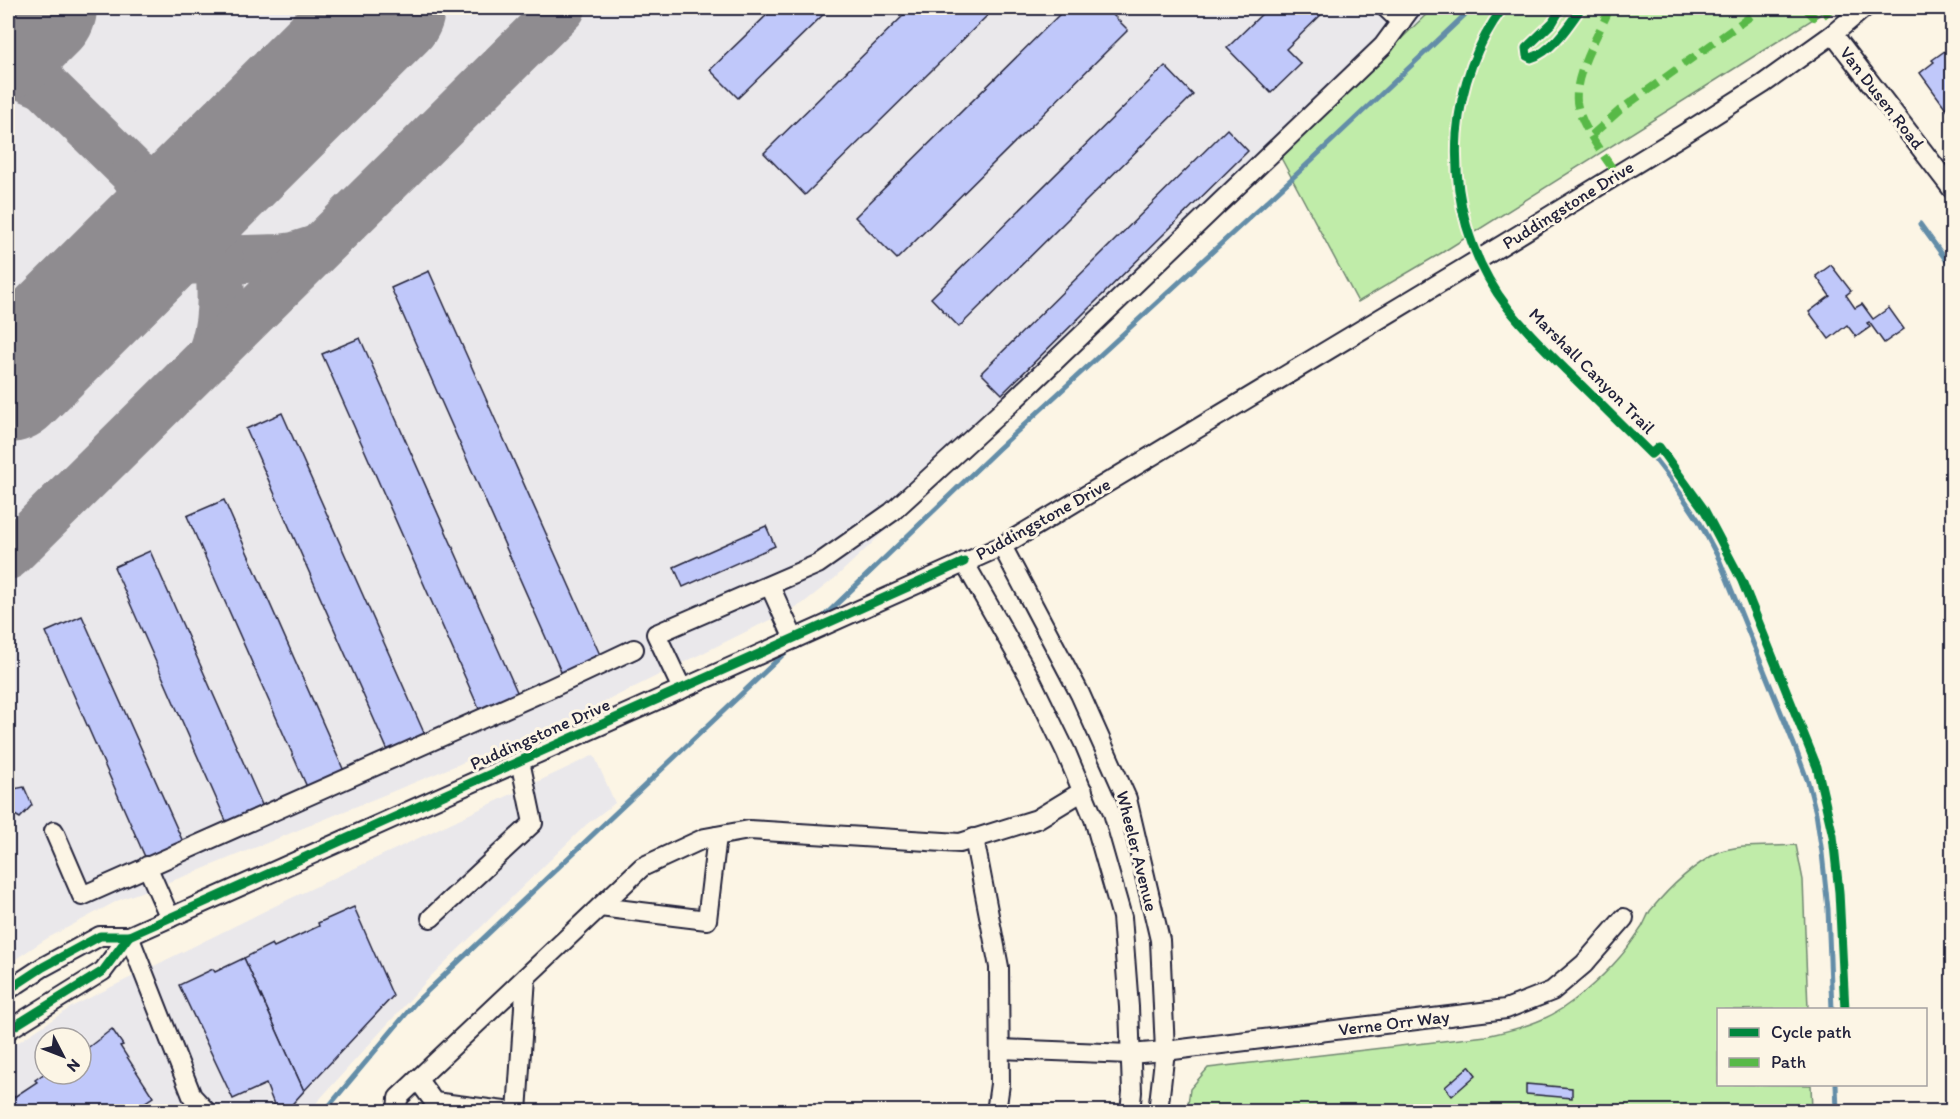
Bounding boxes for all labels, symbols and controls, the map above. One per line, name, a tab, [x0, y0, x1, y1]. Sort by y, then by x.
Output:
street label: Van Dusen Road	[1835, 42, 1929, 154]
street label: Puddingstone Drive	[1498, 156, 1638, 254]
street label: Marshall Canyon Trail	[1524, 303, 1660, 439]
street label: Puddingstone Drive	[972, 473, 1114, 565]
street label: Puddingstone Drive	[467, 693, 613, 775]
street label: Wheeler Avenue	[1111, 788, 1163, 914]
street label: Verne Orr Way	[1337, 1005, 1451, 1041]
legend	[1717, 1008, 1927, 1086]
text: Cycle path	[1771, 1021, 1852, 1043]
north arrow	[33, 1026, 93, 1086]
text: Path	[1771, 1051, 1806, 1073]
text: N	[63, 1055, 84, 1076]

